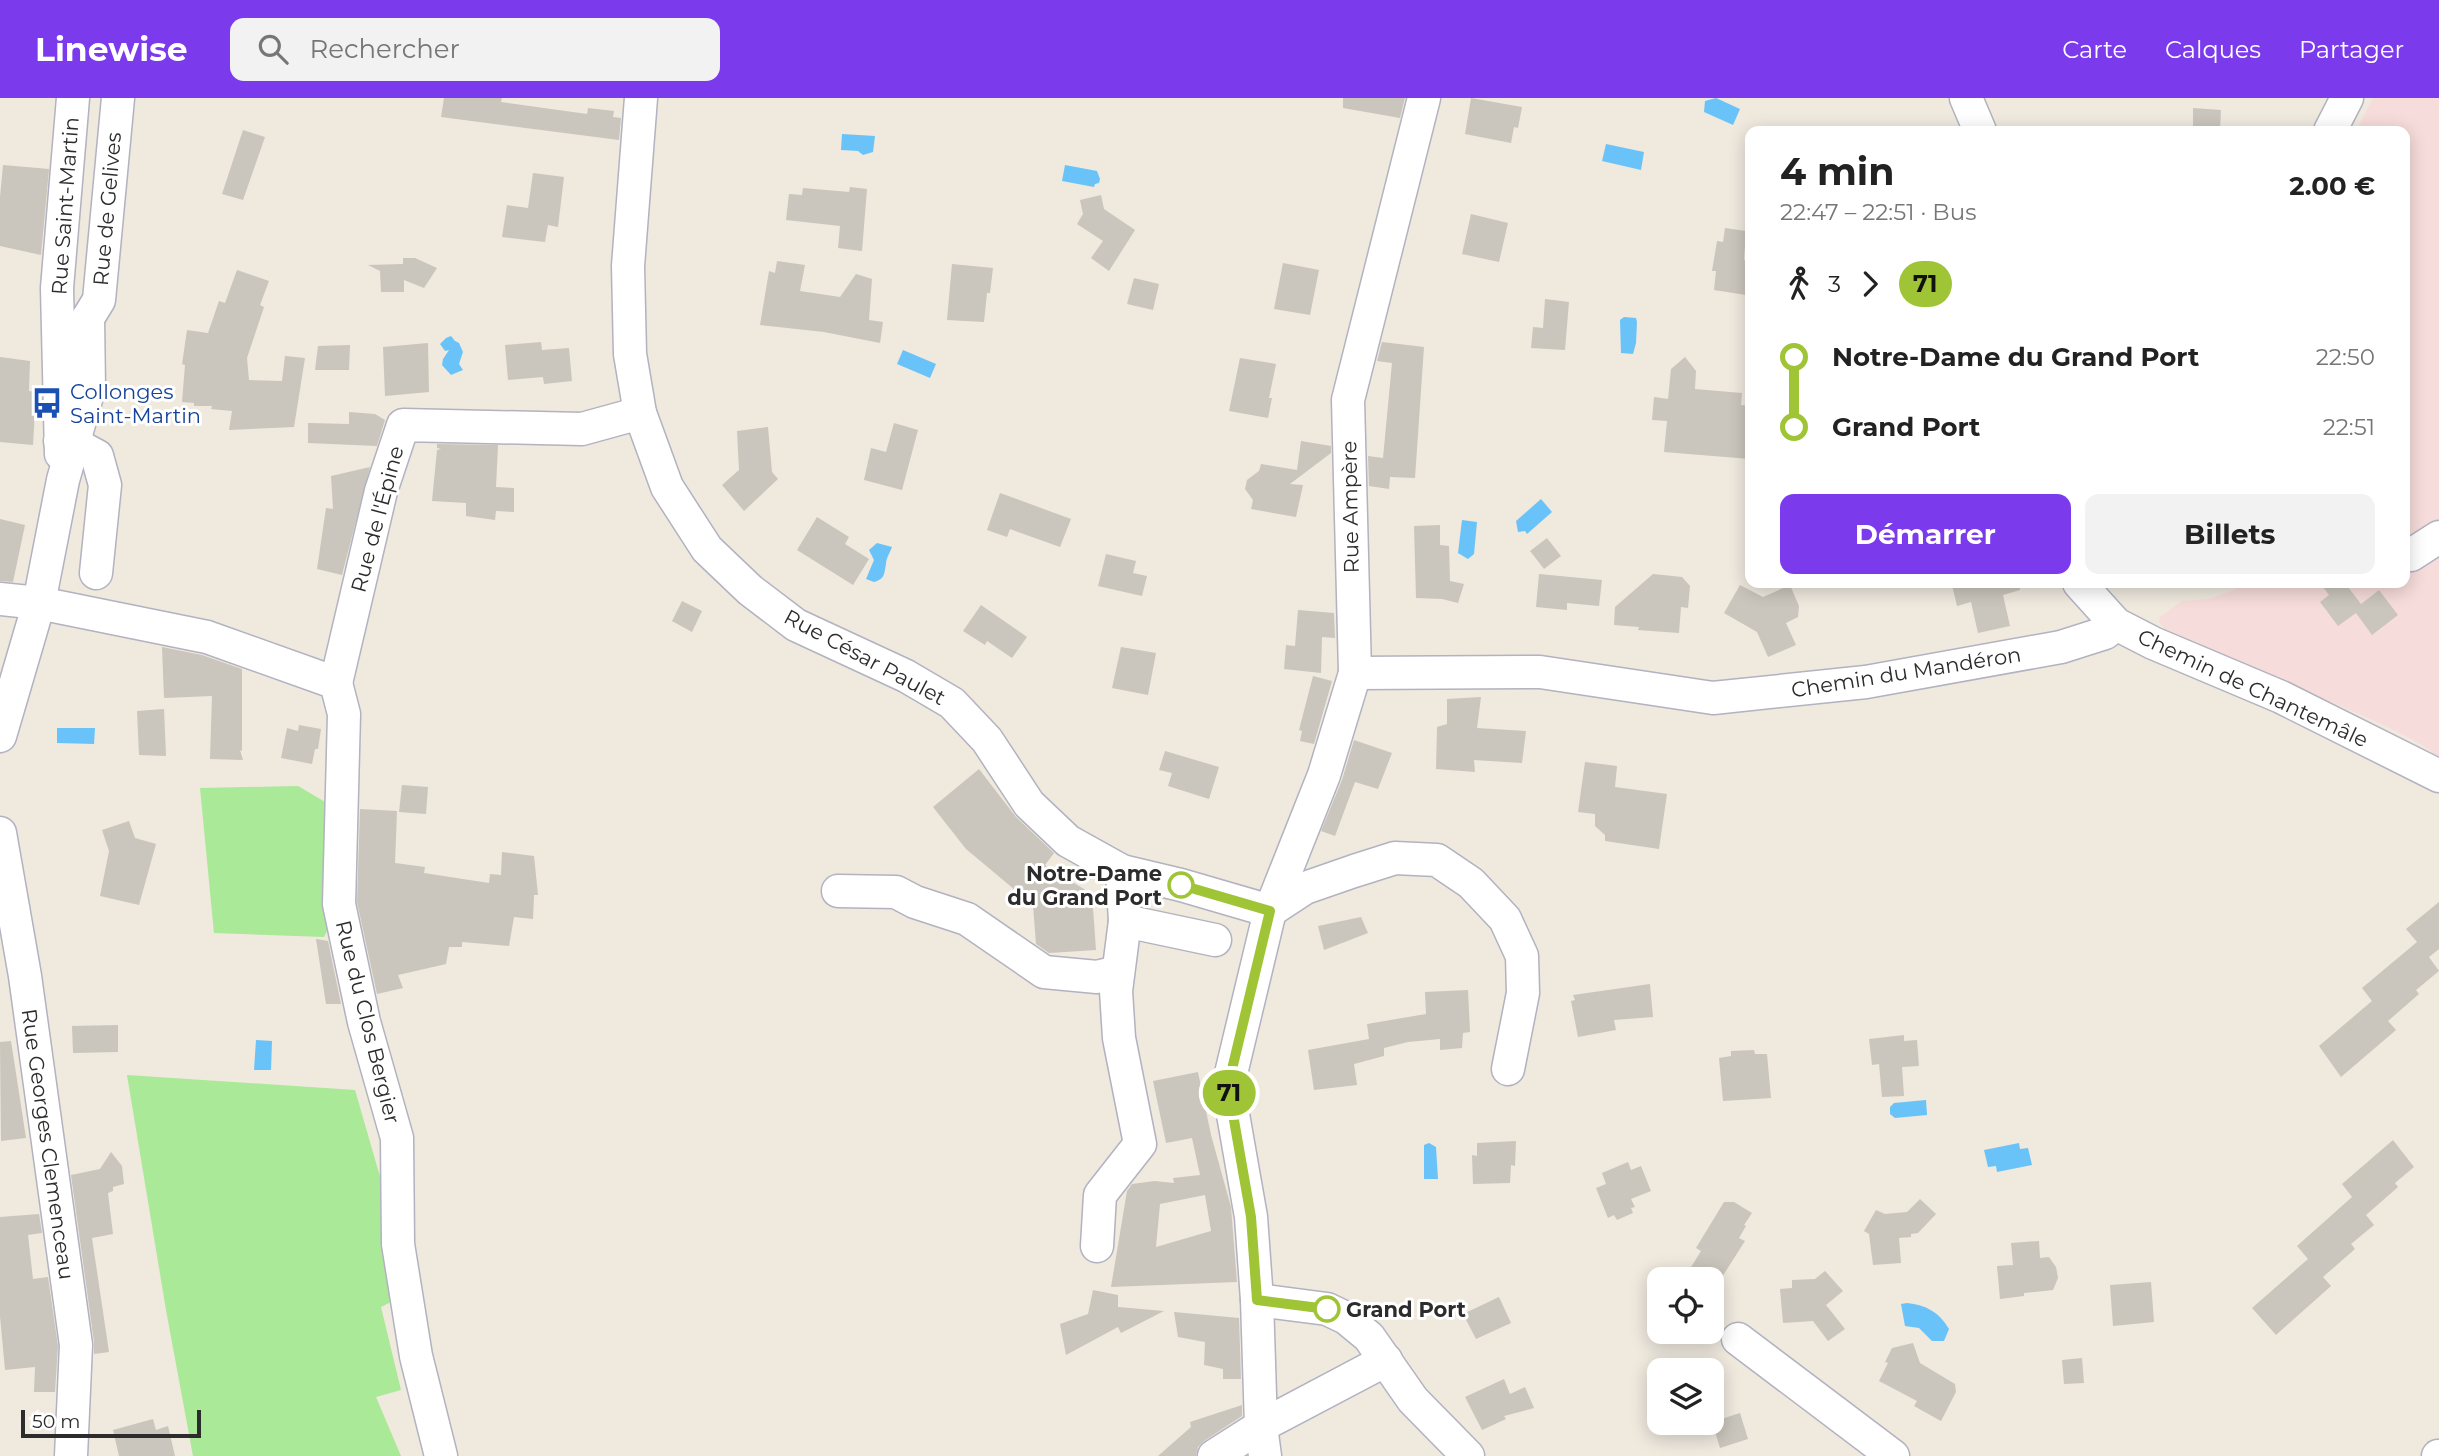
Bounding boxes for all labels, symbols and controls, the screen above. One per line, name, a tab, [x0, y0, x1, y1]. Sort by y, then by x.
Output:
search box	[230, 18, 720, 81]
text: Linewise	[35, 29, 188, 69]
icon: search	[254, 30, 292, 68]
text: Rechercher	[310, 33, 460, 65]
text: Carte	[2062, 35, 2127, 64]
text: Calques	[2165, 35, 2261, 64]
text: Partager	[2299, 35, 2404, 64]
street label: Rue Saint-Martin	[46, 116, 84, 296]
street label: Rue de Gelives	[88, 131, 126, 287]
text: 4 min	[1780, 148, 1895, 195]
text: 2.00 €	[2289, 170, 2375, 202]
text: 22:47 – 22:51 · Bus	[1780, 198, 1976, 226]
icon: walk	[1780, 265, 1818, 303]
icon: forward	[1851, 265, 1889, 303]
text: 71	[1913, 269, 1938, 298]
text: 3	[1828, 270, 1841, 298]
text: Notre-Dame du Grand Port	[1832, 341, 2199, 373]
text: 22:50	[2316, 343, 2375, 371]
place label: Collonges Saint-Martin	[70, 379, 201, 428]
bus stop icon: Collonges Saint-Martin	[30, 386, 64, 420]
text: Grand Port	[1832, 411, 1980, 443]
text: 22:51	[2323, 413, 2375, 441]
street label: Rue Ampère	[1336, 441, 1364, 573]
street label: Rue de l'Épine	[345, 443, 409, 595]
button: Démarrer	[1780, 494, 2071, 574]
button: Billets	[2085, 494, 2375, 574]
street label: Rue César Paulet	[780, 604, 950, 710]
street label: Chemin de Chantemâle	[2134, 624, 2372, 752]
street label: Chemin du Mandéron	[1789, 641, 2023, 703]
place label: Notre-Dame du Grand Port	[1007, 861, 1162, 910]
marker: Notre-Dame du Grand Port	[1168, 872, 1194, 898]
street label: Rue du Clos Bergier	[331, 918, 405, 1126]
street label: Rue Georges Clemenceau	[17, 1007, 79, 1281]
line badge: 71	[1198, 1070, 1260, 1116]
text: 71	[1217, 1078, 1241, 1107]
map controls	[1647, 1267, 1724, 1435]
button: locate	[1647, 1267, 1724, 1344]
marker: Grand Port	[1314, 1296, 1340, 1322]
place label: Grand Port	[1346, 1297, 1466, 1322]
button: layers	[1647, 1358, 1724, 1435]
scale bar	[21, 1407, 201, 1439]
text: 50 m	[32, 1410, 80, 1433]

